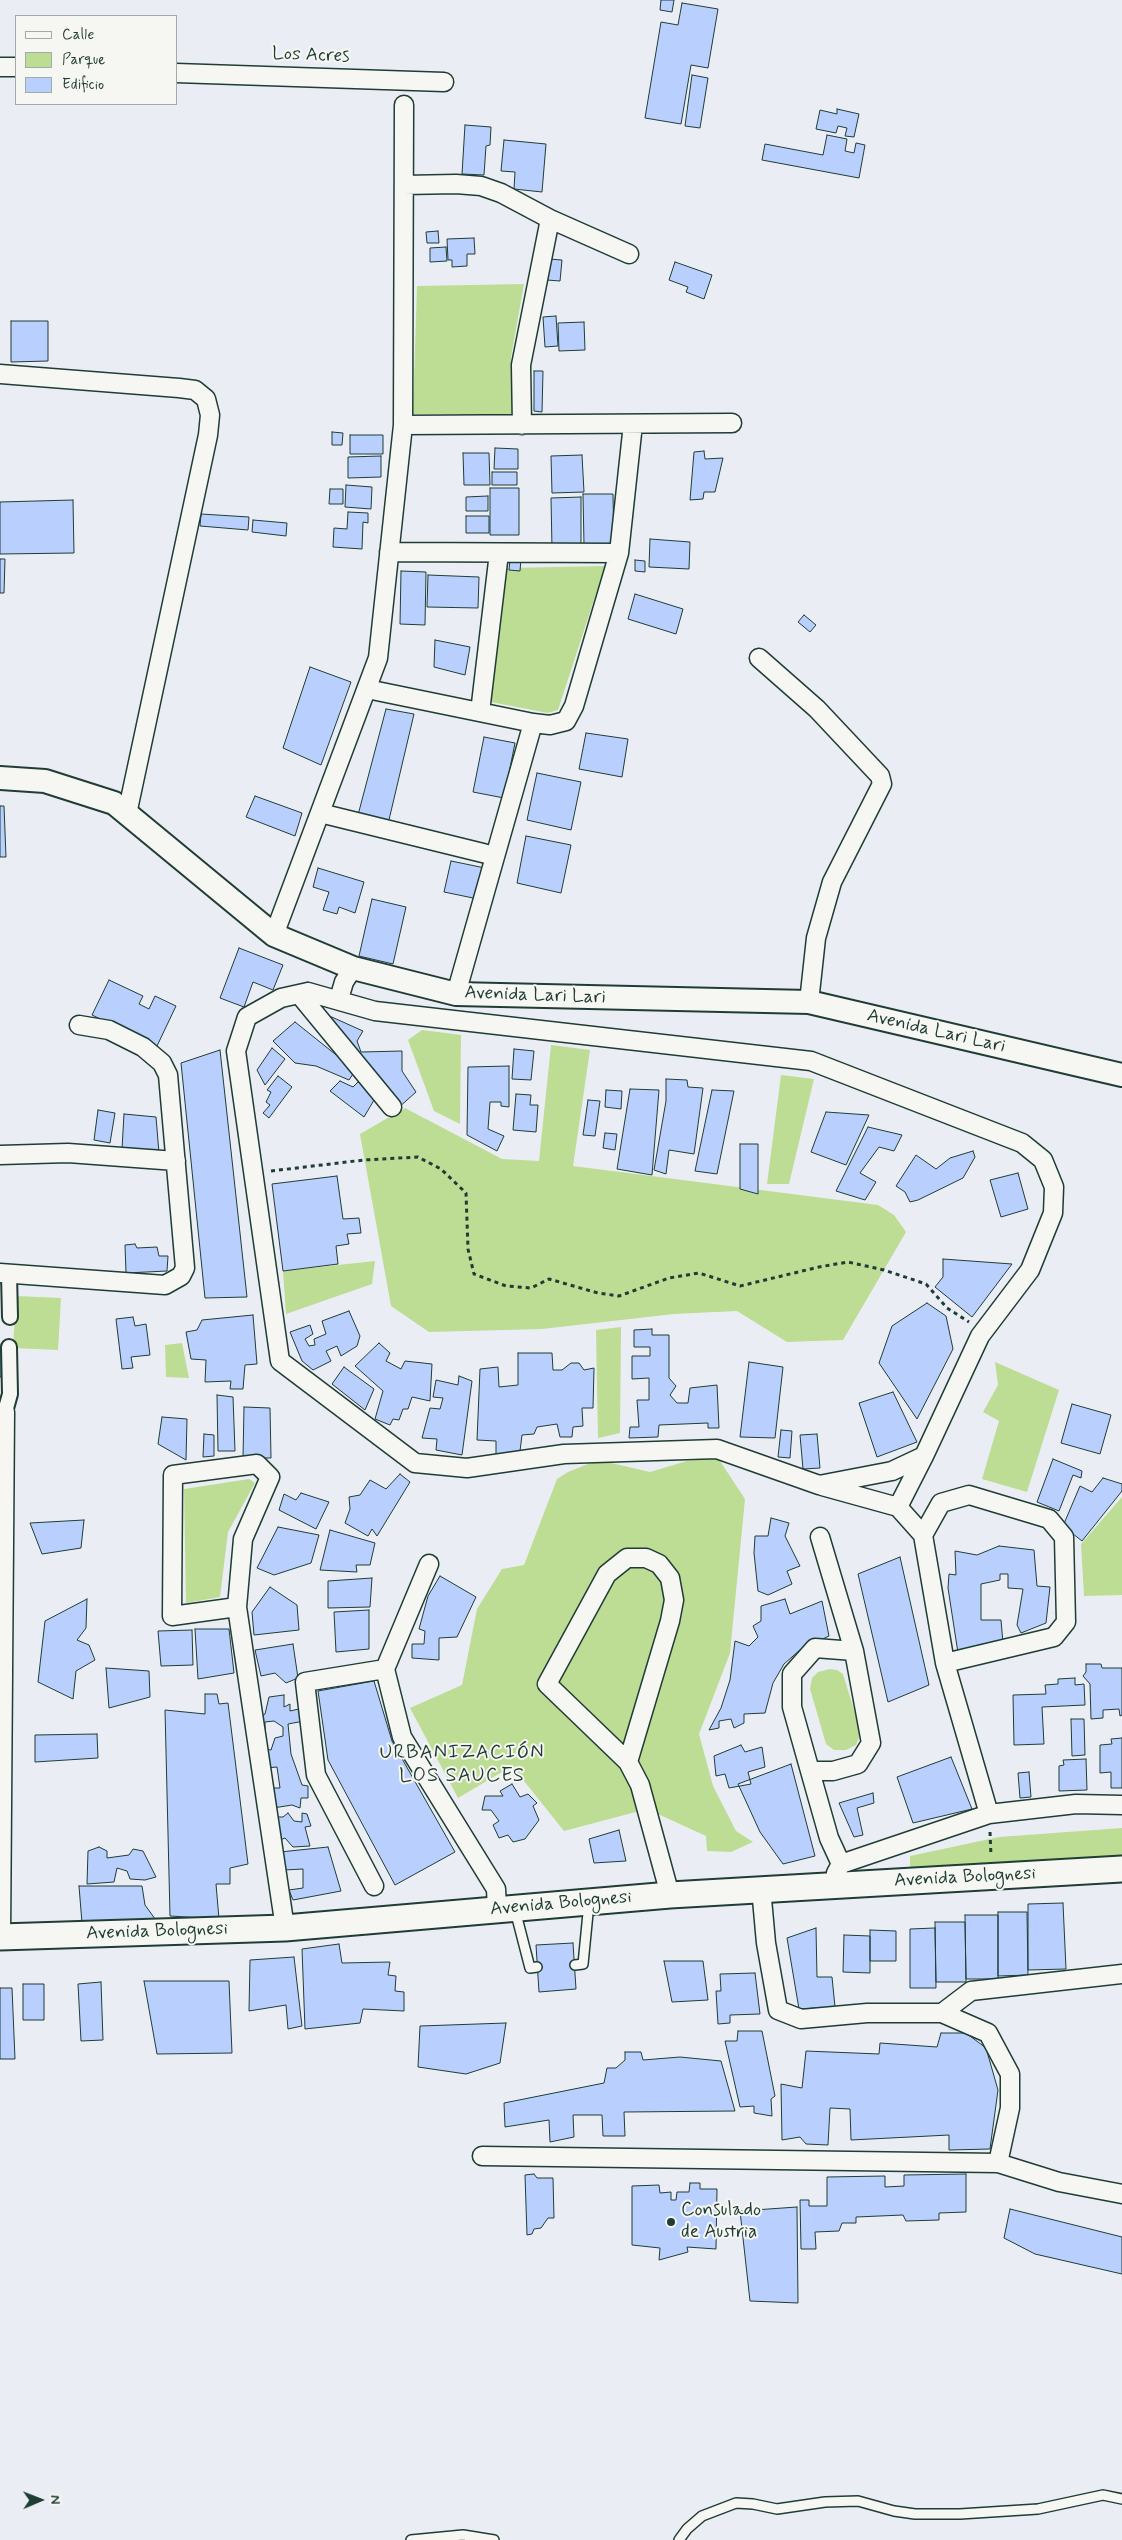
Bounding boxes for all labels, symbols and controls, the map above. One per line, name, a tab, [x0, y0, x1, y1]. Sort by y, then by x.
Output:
legend	[15, 15, 178, 105]
text: Calle	[62, 25, 94, 45]
street label: Los Acres	[272, 43, 350, 69]
text: Parque	[62, 50, 105, 70]
text: Edificio	[62, 75, 104, 95]
street label: Avenida Lari Lari	[464, 982, 606, 1010]
street label: Avenida Lari Lari	[864, 1005, 1008, 1059]
district label: URBANIZACIÓN LOS SAUCES	[382, 1742, 542, 1789]
street label: Avenida Bolognesi	[893, 1863, 1037, 1893]
street label: Avenida Bolognesi	[489, 1886, 633, 1922]
street label: Avenida Bolognesi	[86, 1918, 228, 1946]
place label: Consulado de Austria	[681, 2200, 761, 2244]
marker: Consulado de Austria	[665, 2216, 677, 2228]
north arrow	[15, 2475, 65, 2525]
text: N	[46, 2495, 64, 2505]

